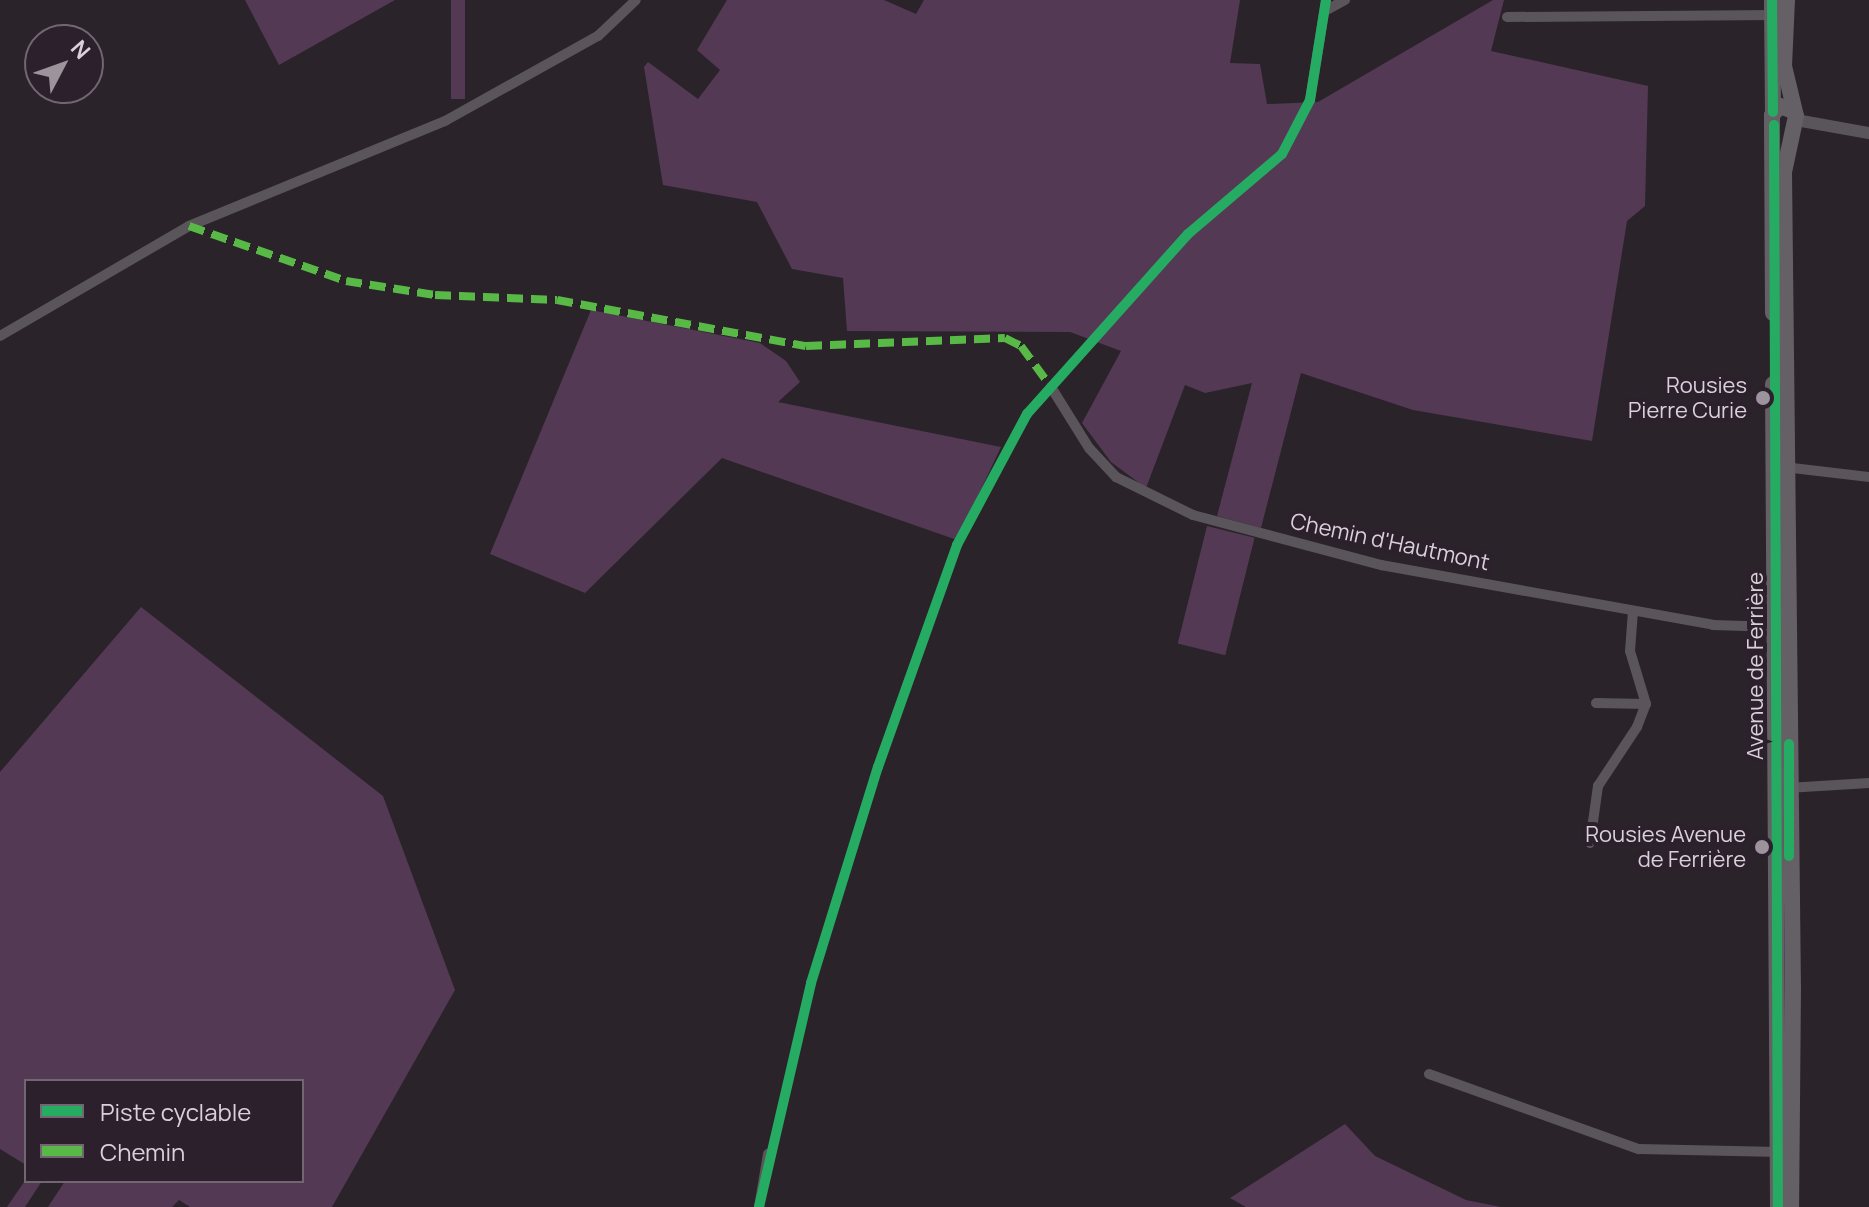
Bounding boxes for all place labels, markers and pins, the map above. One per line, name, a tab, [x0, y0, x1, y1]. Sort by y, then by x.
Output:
place label: Rousies Pierre Curie	[1628, 372, 1747, 424]
marker: Rousies Pierre Curie	[1754, 389, 1772, 407]
place label: Rousies Avenue de Ferrière	[1585, 821, 1746, 872]
marker: Rousies Avenue de Ferrière	[1753, 838, 1771, 856]

